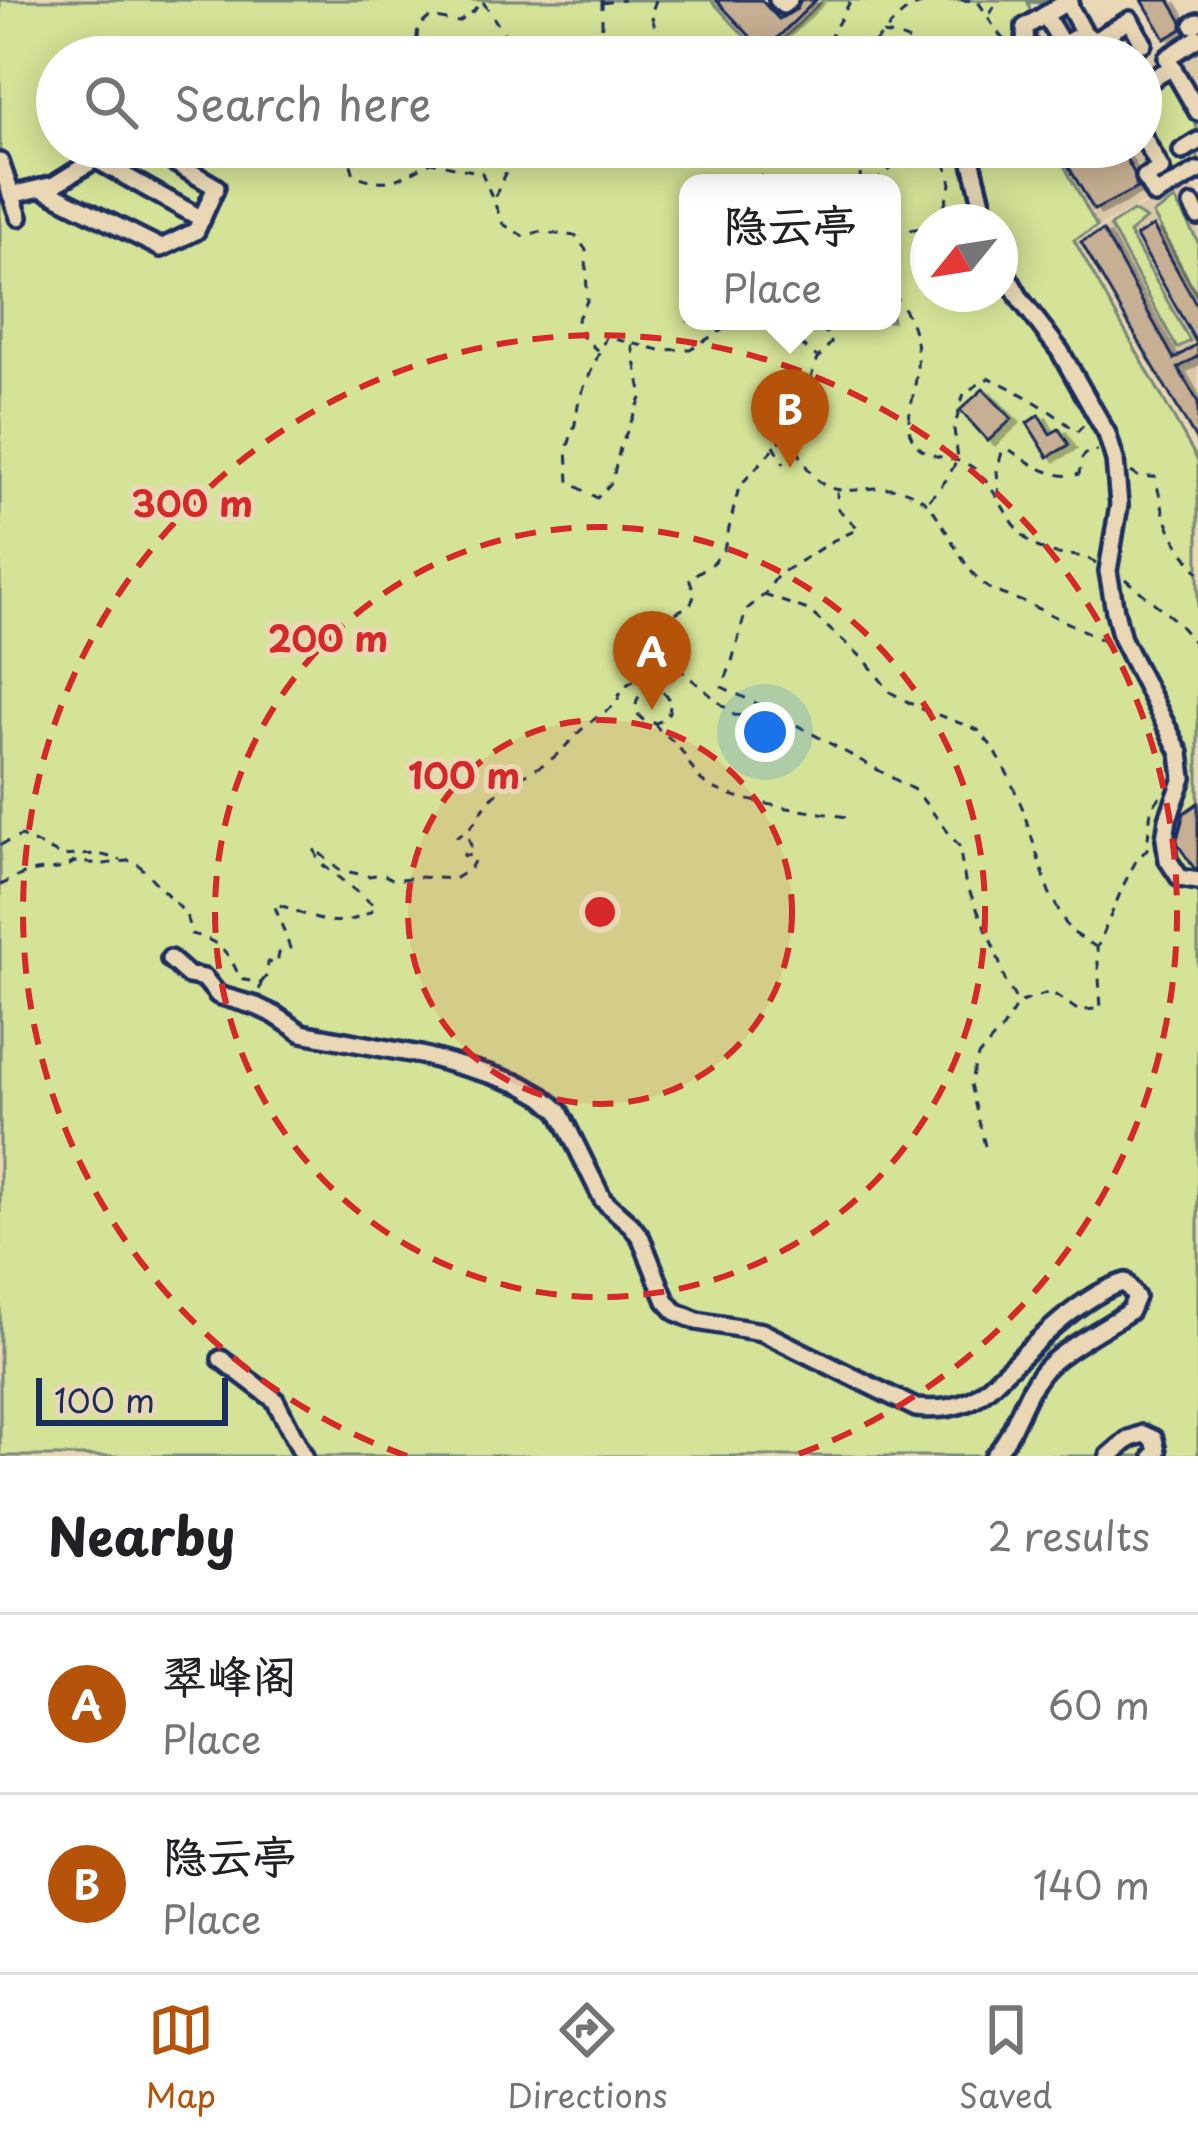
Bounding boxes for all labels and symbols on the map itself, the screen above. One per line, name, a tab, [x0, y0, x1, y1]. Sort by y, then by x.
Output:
north arrow	[910, 204, 1018, 312]
pin: B	[751, 369, 829, 468]
text: 300 m	[131, 475, 253, 529]
text: 200 m	[268, 610, 388, 664]
pin: A	[613, 611, 691, 710]
your location	[735, 702, 795, 762]
text: 100 m	[408, 747, 520, 801]
centre of rings	[579, 891, 621, 933]
scale bar	[36, 1372, 228, 1425]

